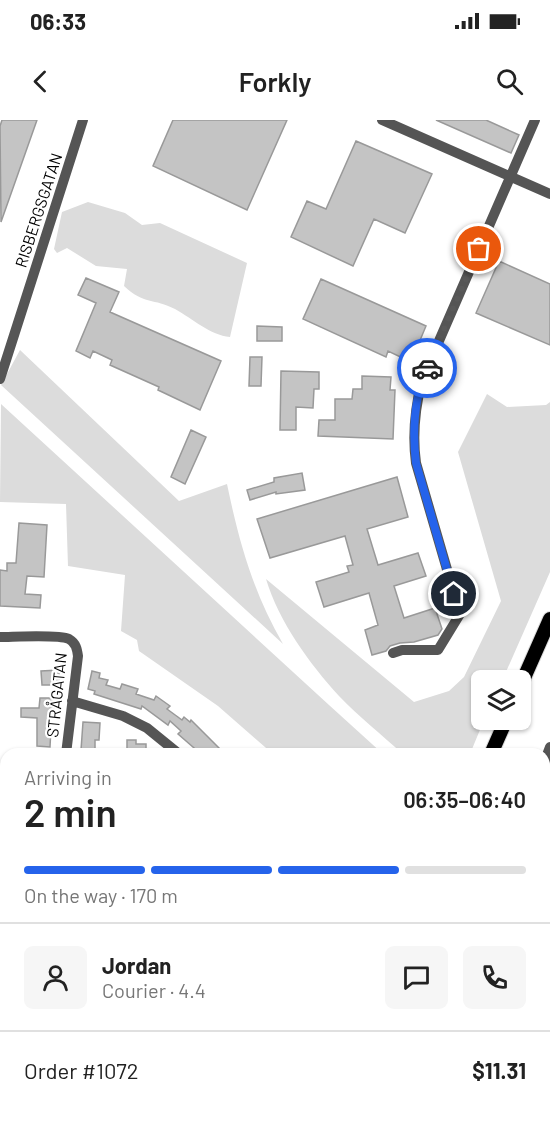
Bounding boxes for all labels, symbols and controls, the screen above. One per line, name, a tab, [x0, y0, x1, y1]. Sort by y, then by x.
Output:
text: 06:33	[30, 8, 86, 34]
icon: back	[24, 65, 57, 98]
text: Forkly	[239, 65, 311, 97]
icon: search	[493, 65, 526, 98]
street label: RISBERGSGATAN	[11, 150, 65, 270]
pin	[453, 223, 504, 274]
icon: bag	[462, 232, 495, 265]
courier	[397, 338, 457, 398]
icon: car	[411, 352, 444, 385]
pin	[428, 568, 479, 619]
icon: home	[437, 577, 470, 610]
street label: STRÅGATAN	[42, 652, 70, 738]
map controls	[471, 670, 531, 730]
button: layers	[471, 670, 531, 730]
text: Arriving in	[24, 765, 112, 789]
text: 06:35–06:40	[403, 786, 526, 812]
text: 2 min	[24, 788, 117, 835]
text: On the way · 170 m	[24, 883, 178, 907]
button: person	[24, 946, 87, 1009]
button: chat	[385, 946, 448, 1009]
button: phone	[463, 946, 526, 1009]
text: Jordan	[102, 952, 171, 978]
text: Courier · 4.4	[102, 978, 206, 1002]
text: Order #1072	[24, 1057, 139, 1083]
text: $11.31	[472, 1057, 526, 1083]

